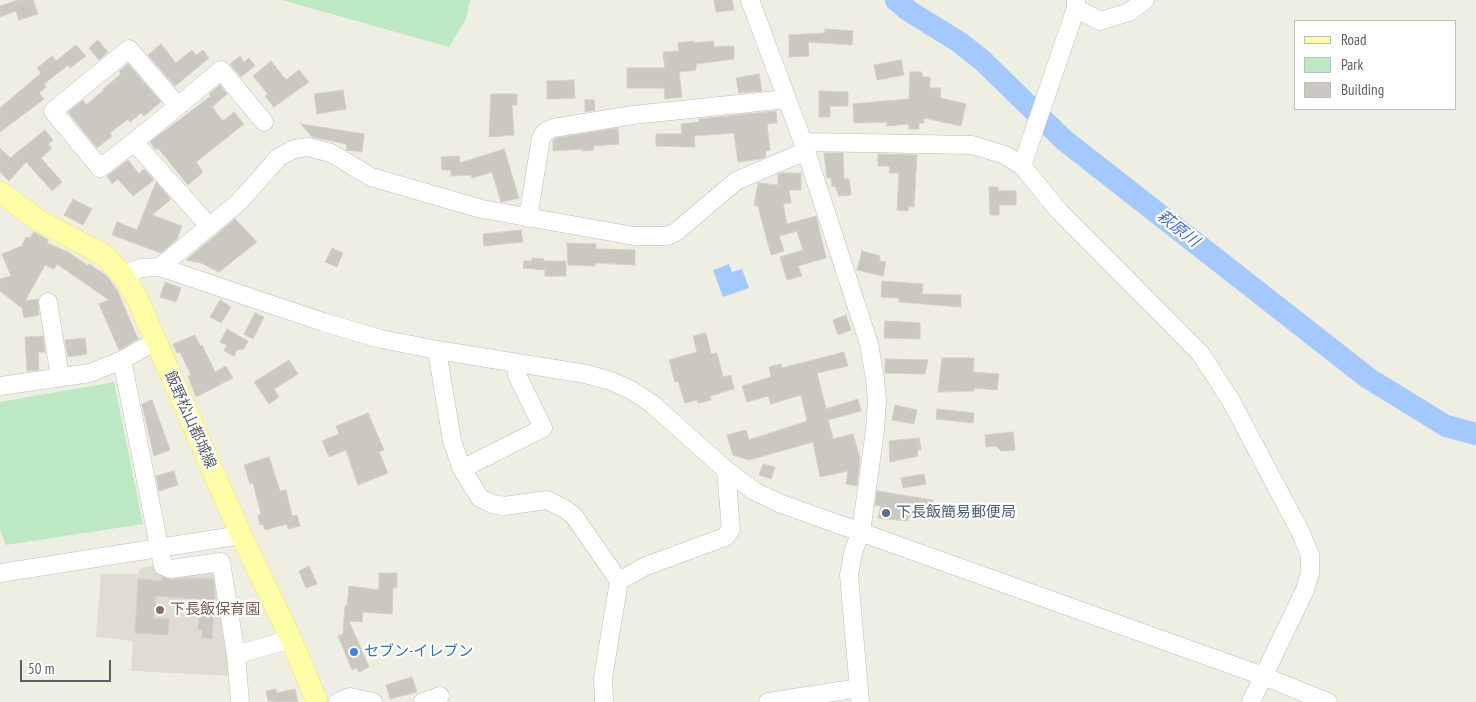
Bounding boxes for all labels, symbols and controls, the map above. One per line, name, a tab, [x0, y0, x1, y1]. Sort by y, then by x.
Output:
legend	[1294, 20, 1456, 110]
text: Road	[1341, 30, 1367, 49]
text: Park	[1341, 55, 1363, 74]
text: Building	[1341, 80, 1384, 99]
water label: 萩原川	[1153, 207, 1203, 251]
street label: 飯野松山都城線	[160, 368, 220, 472]
place label: 下長飯簡易郵便局	[896, 504, 1016, 522]
marker: 下長飯簡易郵便局	[880, 507, 892, 519]
place label: 下長飯保育園	[170, 601, 260, 619]
marker: 下長飯保育園	[154, 604, 166, 616]
place label: セブン-イレブン	[364, 643, 473, 661]
marker: セブン-イレブン	[348, 646, 360, 658]
scale bar	[22, 650, 114, 682]
text: 50 m	[28, 659, 54, 678]

